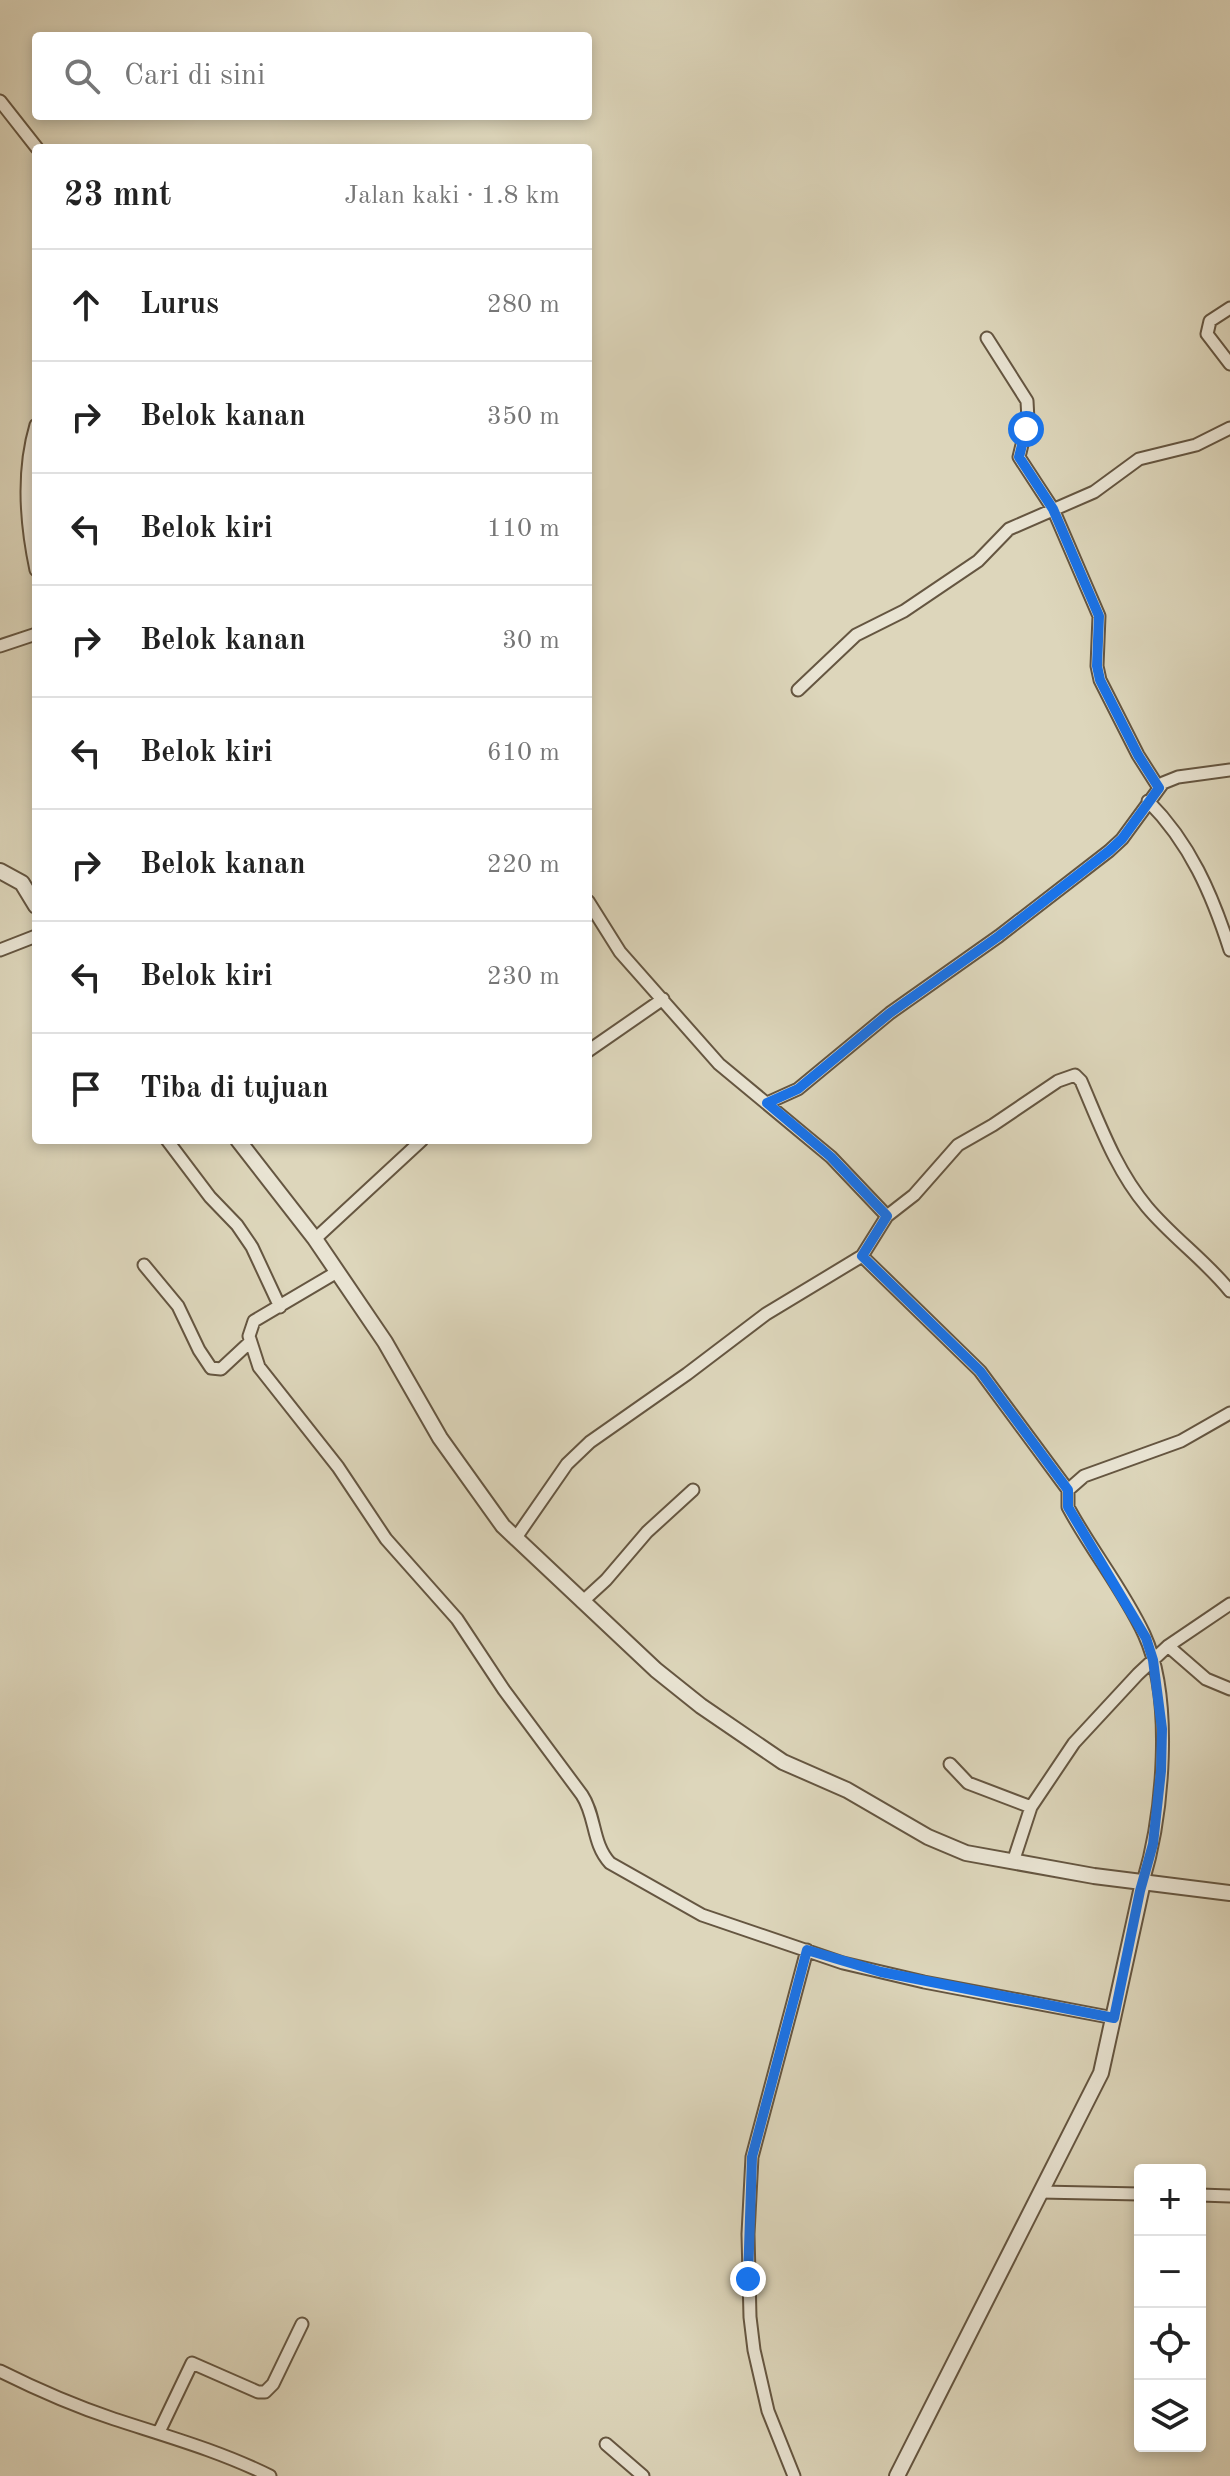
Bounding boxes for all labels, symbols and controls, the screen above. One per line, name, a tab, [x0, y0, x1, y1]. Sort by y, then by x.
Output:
search box	[32, 32, 592, 120]
icon: search	[60, 54, 104, 98]
text: Cari di sini	[124, 61, 265, 91]
text: 23 mnt	[64, 179, 171, 213]
text: Jalan kaki · 1.8 km	[344, 183, 560, 209]
icon: ahead	[64, 283, 108, 327]
text: Lurus	[140, 290, 219, 320]
text: 280 m	[487, 292, 560, 318]
icon: right	[64, 395, 108, 439]
text: Belok kanan	[140, 402, 306, 432]
text: 350 m	[487, 404, 560, 430]
route start	[1008, 411, 1044, 447]
icon: left	[64, 507, 108, 551]
text: Belok kiri	[140, 514, 273, 544]
text: 110 m	[487, 516, 560, 542]
icon: right	[64, 619, 108, 663]
text: Belok kanan	[140, 626, 306, 656]
text: 30 m	[502, 628, 560, 654]
icon: left	[64, 731, 108, 775]
text: Belok kiri	[140, 738, 273, 768]
text: 610 m	[487, 740, 560, 766]
icon: right	[64, 843, 108, 887]
text: Belok kanan	[140, 850, 306, 880]
text: 220 m	[487, 852, 560, 878]
icon: left	[64, 955, 108, 999]
text: Belok kiri	[140, 962, 273, 992]
text: 230 m	[487, 964, 560, 990]
icon: arrive	[64, 1067, 108, 1111]
text: Tiba di tujuan	[140, 1074, 329, 1104]
map controls	[1134, 2164, 1206, 2452]
button: +	[1134, 2164, 1206, 2236]
button: −	[1134, 2236, 1206, 2308]
route end	[730, 2261, 766, 2297]
button: locate	[1134, 2308, 1206, 2380]
button: layers	[1134, 2380, 1206, 2452]

